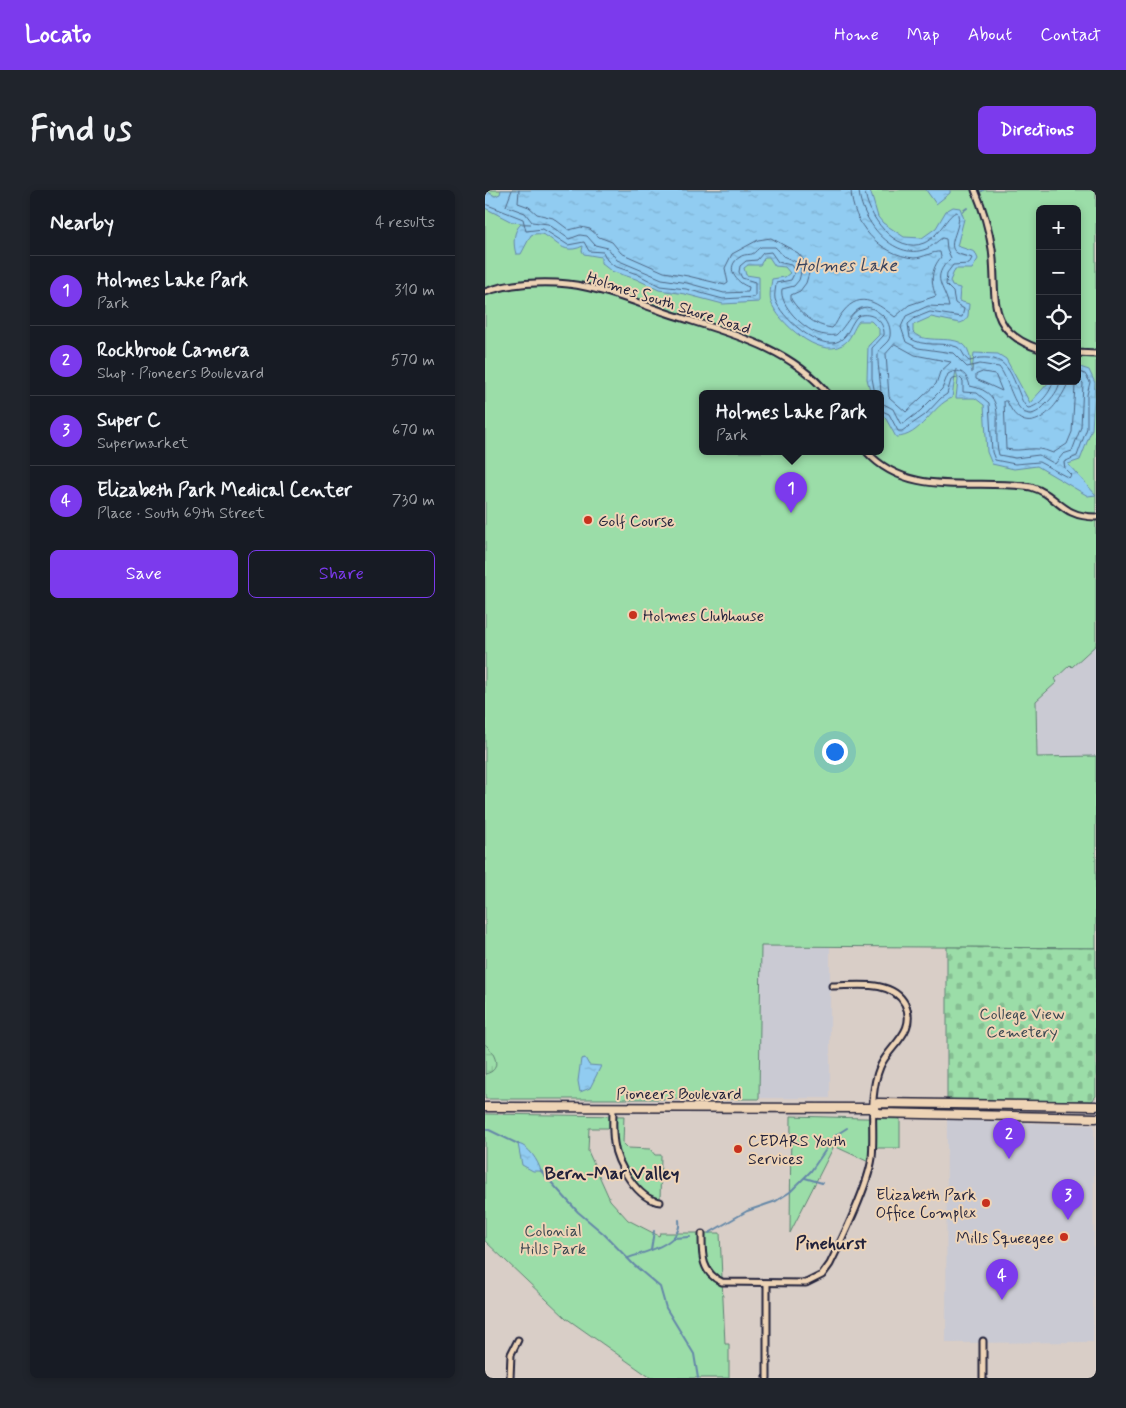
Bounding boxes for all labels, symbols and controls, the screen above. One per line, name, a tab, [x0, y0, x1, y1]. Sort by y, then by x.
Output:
text: Locato	[25, 20, 91, 51]
text: Home	[834, 23, 879, 47]
text: Map	[907, 23, 940, 47]
text: About	[968, 23, 1012, 47]
text: Contact	[1040, 23, 1101, 47]
button: Directions	[978, 106, 1096, 154]
text: Find us	[30, 107, 132, 153]
map controls	[1036, 205, 1081, 385]
button: +	[1036, 205, 1081, 250]
text: Nearby	[50, 209, 114, 237]
text: 4 results	[375, 212, 435, 233]
button: −	[1036, 250, 1081, 295]
water label: Holmes Lake	[795, 254, 898, 278]
street label: Holmes South Shore Road	[584, 267, 753, 340]
text: Holmes Lake Park	[97, 268, 248, 293]
text: 1	[62, 280, 70, 301]
text: 310 m	[394, 280, 435, 301]
text: Park	[97, 293, 129, 314]
button: locate	[1036, 295, 1081, 340]
text: Rockbrook Camera	[97, 338, 249, 363]
button: layers	[1036, 340, 1081, 385]
text: 2	[62, 350, 70, 371]
text: 570 m	[391, 350, 435, 371]
text: Shop · Pioneers Boulevard	[97, 363, 264, 384]
popup	[699, 390, 884, 455]
text: Holmes Lake Park	[716, 400, 867, 425]
text: Super C	[97, 408, 161, 433]
text: 3	[62, 420, 70, 441]
text: 670 m	[392, 420, 435, 441]
text: Park	[716, 425, 748, 446]
text: Supermarket	[97, 433, 188, 454]
pin: 1	[775, 472, 807, 513]
text: Elizabeth Park Medical Center	[97, 478, 352, 503]
text: 4	[61, 490, 71, 511]
text: 730 m	[392, 490, 435, 511]
text: Place · South 69th Street	[97, 503, 265, 524]
place label: Golf Course	[598, 511, 675, 532]
marker: Golf Course	[582, 514, 594, 526]
button: Save	[50, 550, 238, 598]
button: Share	[248, 550, 435, 598]
place label: Holmes Clubhouse	[643, 606, 764, 627]
marker: Holmes Clubhouse	[627, 609, 639, 621]
your location	[822, 739, 848, 765]
park label: College View Cemetery	[979, 1004, 1065, 1043]
street label: Pioneers Boulevard	[616, 1084, 742, 1105]
pin: 2	[993, 1118, 1025, 1159]
place label: CEDARS Youth Services	[748, 1131, 846, 1170]
marker: CEDARS Youth Services	[732, 1143, 744, 1155]
district label: Bern-Mar Valley	[545, 1162, 679, 1186]
pin: 3	[1052, 1179, 1084, 1220]
place label: Elizabeth Park Office Complex	[875, 1185, 976, 1224]
marker: Elizabeth Park Office Complex	[980, 1197, 992, 1209]
park label: Colonial Hills Park	[520, 1221, 586, 1260]
place label: Mills Squeegee	[956, 1228, 1054, 1249]
marker: Mills Squeegee	[1058, 1231, 1070, 1243]
district label: Pinehurst	[795, 1232, 867, 1256]
pin: 4	[986, 1259, 1018, 1300]

